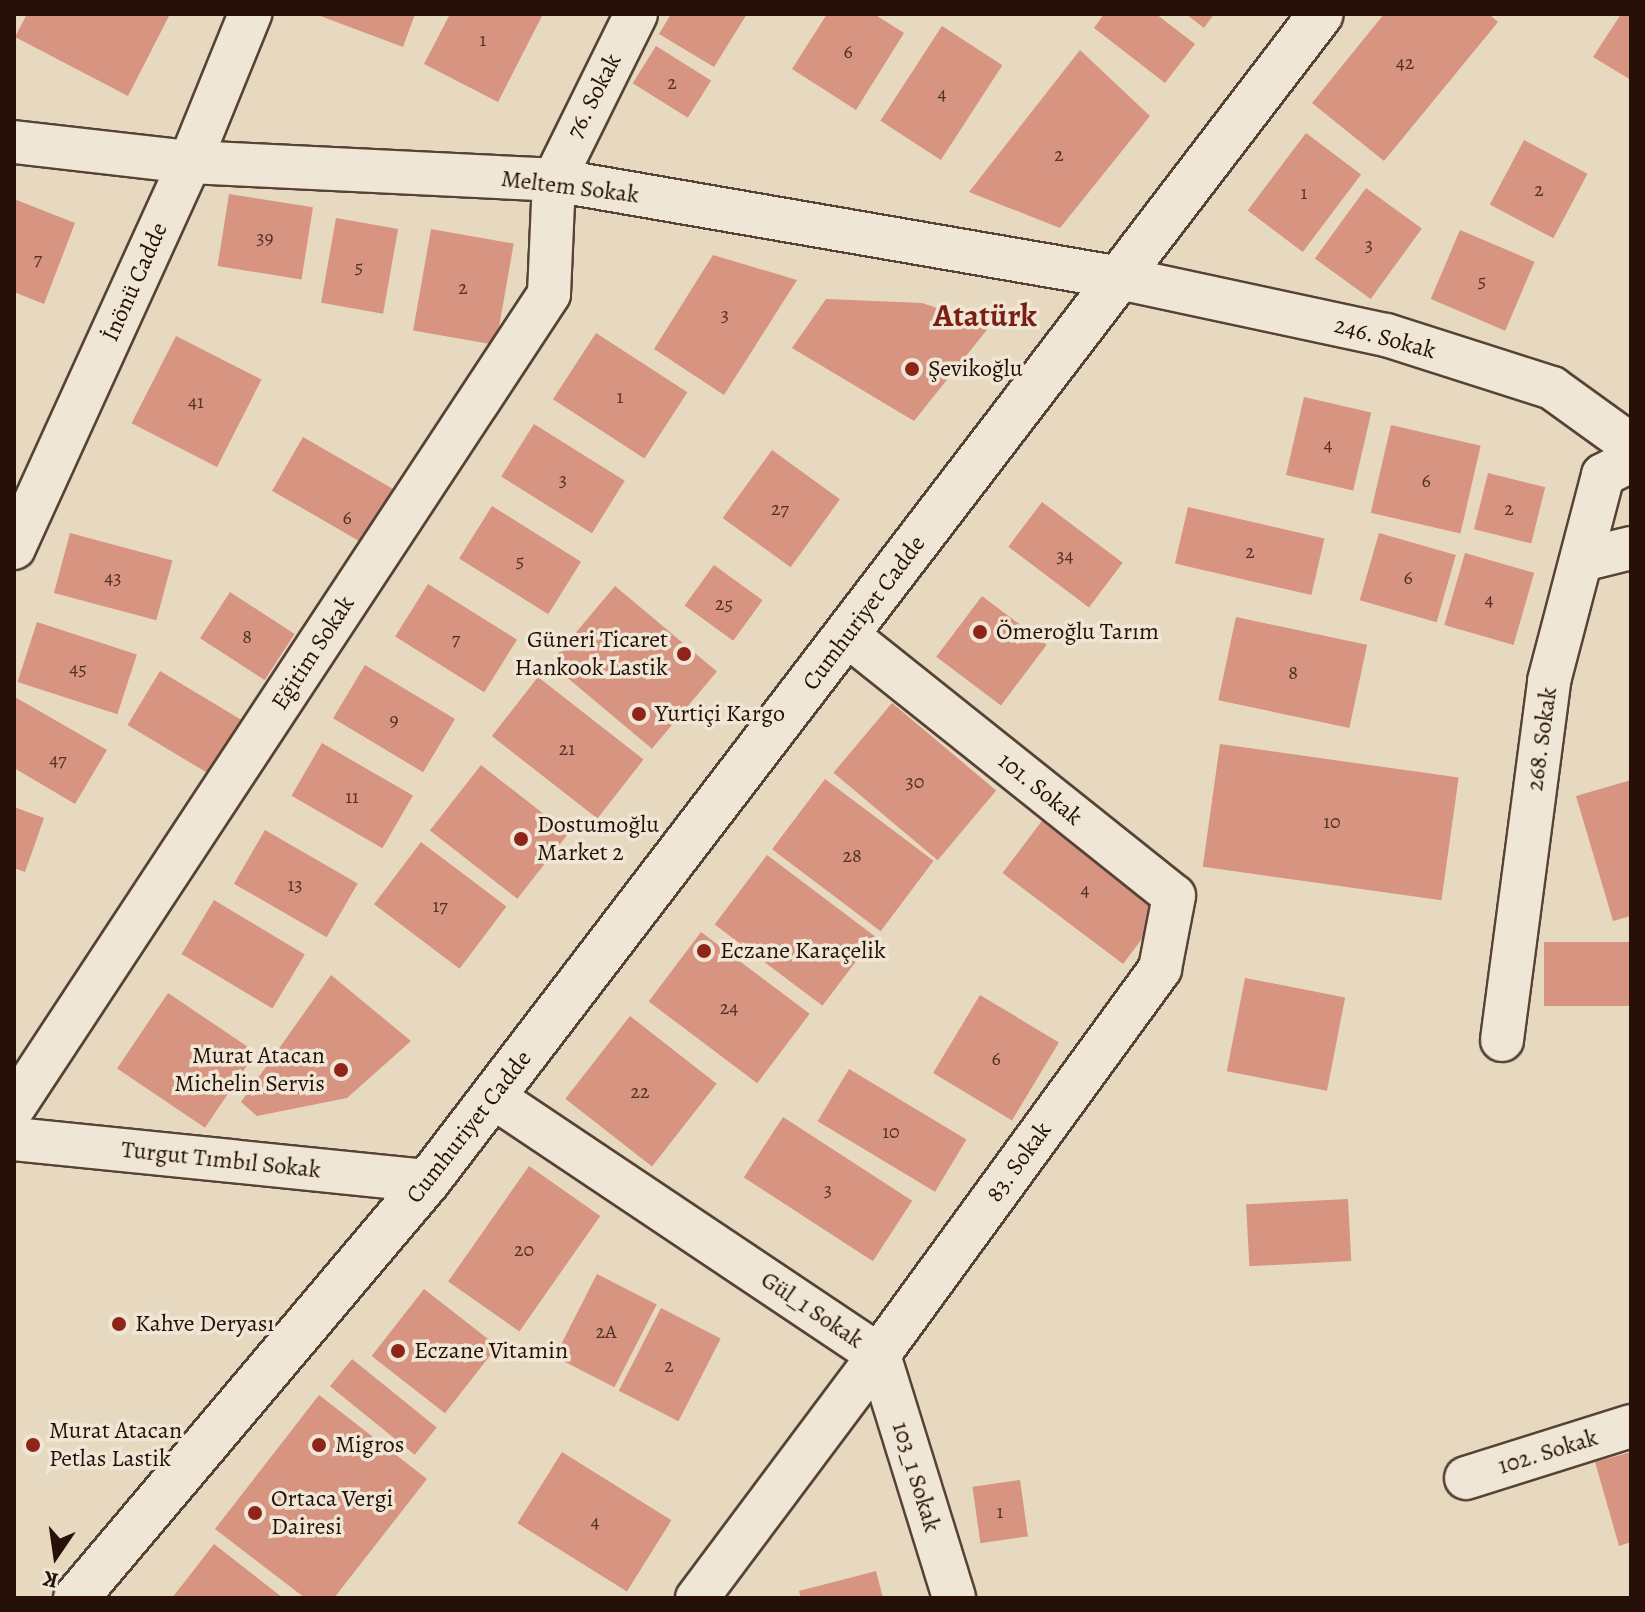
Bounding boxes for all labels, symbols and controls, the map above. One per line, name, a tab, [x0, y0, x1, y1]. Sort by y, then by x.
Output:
house number: 1	[480, 27, 486, 51]
house number: 6	[843, 39, 853, 63]
street label: 76. Sokak	[560, 48, 628, 144]
house number: 42	[1396, 50, 1414, 74]
house number: 2	[667, 70, 677, 94]
house number: 4	[937, 81, 947, 105]
house number: 2	[1054, 142, 1064, 166]
street label: Meltem Sokak	[499, 164, 641, 210]
house number: 2	[1534, 177, 1544, 201]
house number: 1	[1301, 180, 1307, 204]
street label: İnönü Cadde	[96, 218, 174, 346]
house number: 39	[256, 225, 274, 249]
house number: 3	[1365, 232, 1373, 256]
house number: 7	[34, 246, 42, 270]
house number: 5	[355, 254, 363, 278]
house number: 5	[1478, 268, 1486, 292]
house number: 2	[458, 275, 468, 299]
district label: Atatürk	[933, 296, 1037, 334]
house number: 3	[721, 302, 729, 326]
street label: 246. Sokak	[1331, 311, 1439, 365]
place label: Şevikoğlu	[928, 355, 1023, 383]
marker: Şevikoğlu	[903, 360, 921, 378]
house number: 1	[617, 384, 623, 408]
house number: 41	[188, 389, 204, 413]
house number: 4	[1323, 432, 1333, 456]
house number: 3	[559, 467, 567, 491]
house number: 6	[1421, 468, 1431, 492]
house number: 27	[771, 496, 789, 520]
house number: 2	[1504, 496, 1514, 520]
house number: 6	[342, 505, 352, 529]
street label: Cumhuriyet Cadde	[796, 530, 932, 696]
house number: 2	[1245, 539, 1255, 563]
house number: 34	[1056, 543, 1074, 567]
house number: 5	[516, 548, 524, 572]
house number: 43	[104, 565, 122, 589]
house number: 6	[1403, 565, 1413, 589]
house number: 4	[1484, 587, 1494, 611]
street label: Eğitim Sokak	[265, 591, 361, 715]
house number: 25	[715, 591, 733, 615]
place label: Ömeroğlu Tarım	[996, 618, 1159, 646]
marker: Ömeroğlu Tarım	[971, 623, 989, 641]
house number: 8	[242, 624, 252, 648]
house number: 7	[452, 626, 460, 650]
place label: Güneri Ticaret Hankook Lastik	[514, 626, 668, 682]
marker: Güneri Ticaret Hankook Lastik	[675, 645, 693, 663]
house number: 45	[69, 656, 87, 680]
house number: 8	[1288, 660, 1298, 684]
street label: 268. Sokak	[1520, 685, 1564, 793]
place label: Yurtiçi Kargo	[655, 700, 785, 728]
marker: Yurtiçi Kargo	[630, 705, 648, 723]
house number: 9	[389, 707, 399, 731]
house number: 21	[559, 736, 575, 760]
street label: 101. Sokak	[992, 746, 1088, 832]
house number: 47	[49, 747, 67, 771]
house number: 30	[906, 769, 924, 793]
house number: 11	[345, 784, 359, 808]
house number: 10	[1323, 809, 1341, 833]
place label: Dostumoğlu Market 2	[537, 811, 659, 867]
marker: Dostumoğlu Market 2	[512, 830, 530, 848]
house number: 28	[842, 843, 862, 867]
house number: 13	[287, 872, 303, 896]
house number: 4	[1080, 877, 1090, 901]
house number: 17	[432, 893, 448, 917]
place label: Eczane Karaçelik	[720, 937, 886, 965]
marker: Eczane Karaçelik	[695, 942, 713, 960]
house number: 24	[720, 995, 738, 1019]
place label: Murat Atacan Michelin Servis	[174, 1042, 325, 1098]
street label: Cumhuriyet Cadde	[400, 1045, 538, 1209]
house number: 6	[991, 1046, 1001, 1070]
marker: Murat Atacan Michelin Servis	[332, 1061, 350, 1079]
house number: 22	[631, 1079, 649, 1103]
street label: 83. Sokak	[980, 1116, 1058, 1208]
house number: 10	[882, 1119, 900, 1143]
street label: Turgut Tımbıl Sokak	[120, 1135, 322, 1185]
house number: 3	[824, 1177, 832, 1201]
house number: 20	[514, 1237, 534, 1261]
street label: Gül_1 Sokak	[755, 1265, 869, 1355]
place label: Kahve Deryası	[135, 1310, 274, 1338]
marker: Kahve Deryası	[110, 1315, 128, 1333]
house number: 2A	[595, 1319, 617, 1343]
place label: Eczane Vitamin	[414, 1337, 568, 1365]
marker: Eczane Vitamin	[389, 1342, 407, 1360]
house number: 2	[664, 1353, 674, 1377]
place label: Murat Atacan Petlas Lastik	[49, 1417, 182, 1473]
street label: 103_1 Sokak	[886, 1418, 946, 1536]
street label: 102. Sokak	[1494, 1423, 1602, 1481]
place label: Migros	[335, 1431, 404, 1459]
marker: Murat Atacan Petlas Lastik	[24, 1436, 42, 1454]
marker: Migros	[310, 1436, 328, 1454]
place label: Ortaca Vergi Dairesi	[271, 1485, 393, 1541]
house number: 1	[997, 1499, 1003, 1523]
marker: Ortaca Vergi Dairesi	[246, 1504, 264, 1522]
house number: 4	[590, 1509, 600, 1533]
north arrow	[16, 1516, 96, 1596]
text: K	[40, 1563, 61, 1596]

